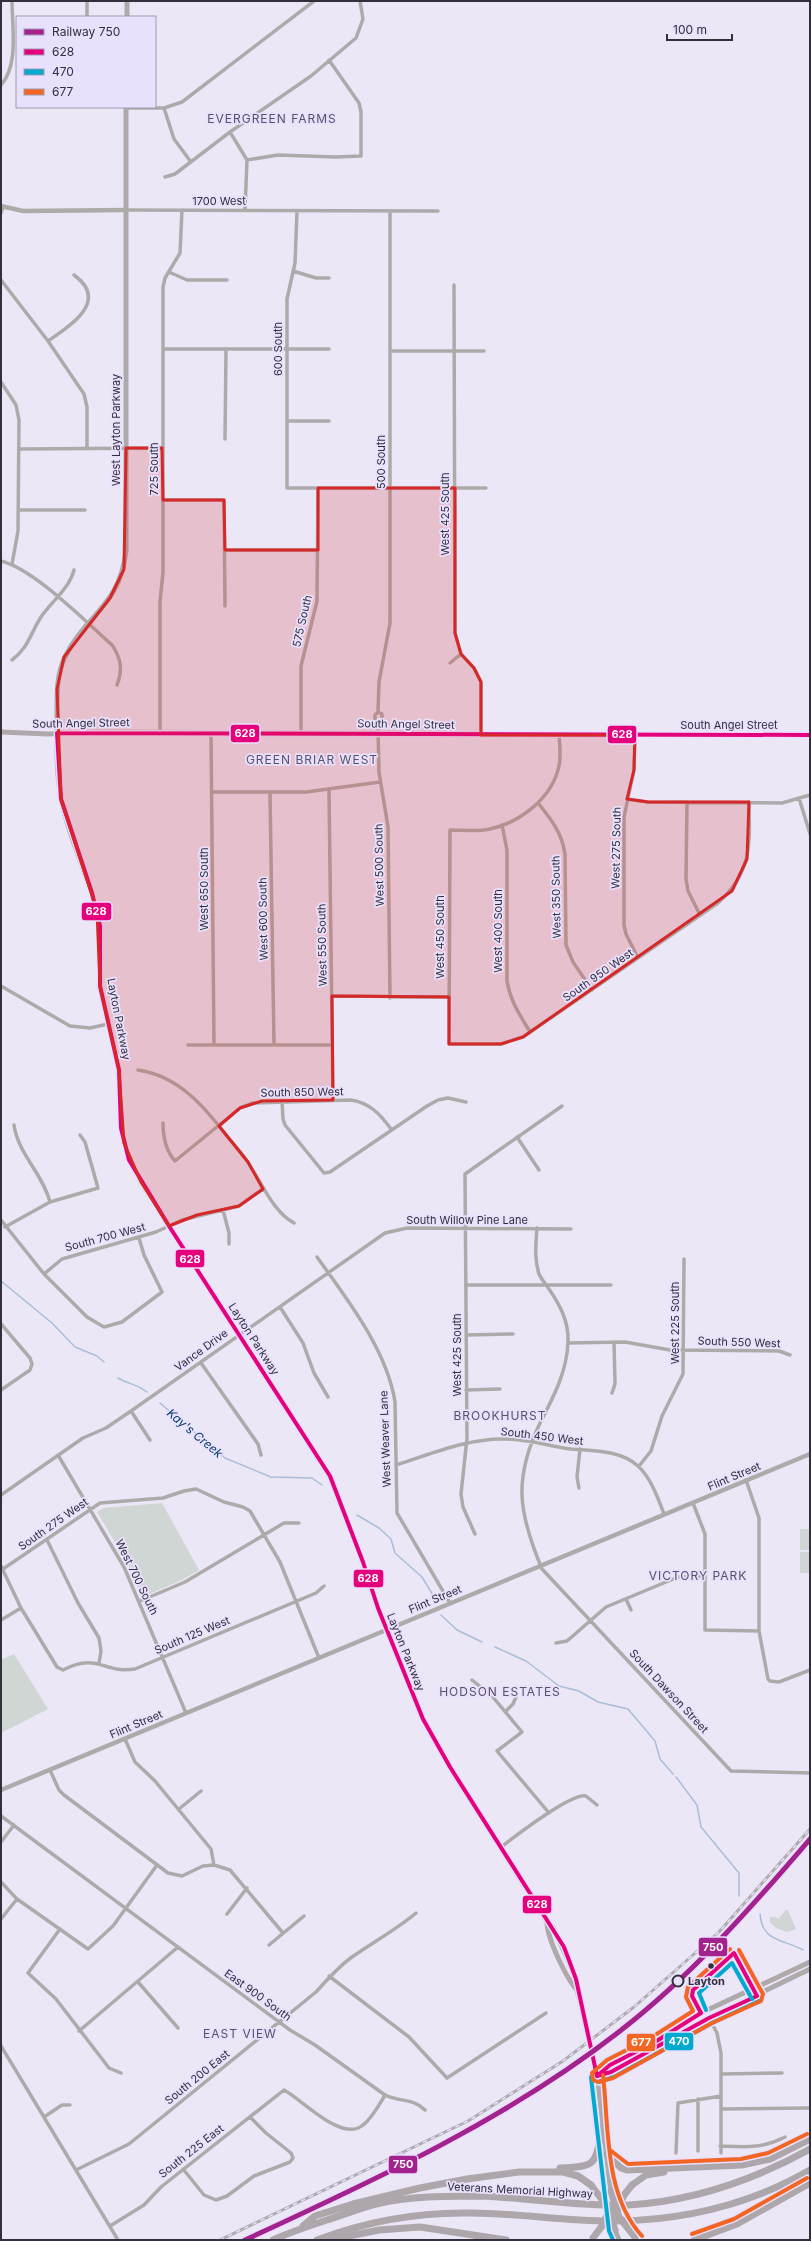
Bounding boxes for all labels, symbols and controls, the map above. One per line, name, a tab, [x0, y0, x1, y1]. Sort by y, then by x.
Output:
legend	[16, 16, 156, 108]
scale bar	[667, 16, 732, 42]
text: 100 m	[673, 22, 707, 37]
text: Railway 750	[52, 24, 120, 39]
text: 628	[52, 44, 74, 59]
text: 470	[52, 64, 74, 79]
text: 677	[52, 84, 73, 99]
district label: EVERGREEN FARMS	[207, 111, 337, 126]
street label: 1700 West	[192, 194, 246, 208]
street label: 600 South	[271, 322, 285, 376]
street label: West Layton Parkway	[109, 374, 123, 486]
street label: 500 South	[374, 435, 388, 489]
street label: 725 South	[147, 443, 161, 495]
street label: West 425 South	[438, 472, 452, 556]
street label: 575 South	[289, 594, 315, 648]
street label: South Angel Street	[32, 715, 130, 731]
street label: South Angel Street	[357, 716, 455, 732]
street label: South Angel Street	[680, 718, 778, 732]
line badge: 628	[230, 724, 260, 743]
line badge: 628	[607, 725, 637, 744]
text: 628	[234, 726, 256, 740]
text: 628	[611, 727, 633, 741]
district label: GREEN BRIAR WEST	[246, 752, 378, 767]
street label: West 275 South	[608, 807, 624, 889]
street label: West 500 South	[371, 823, 387, 907]
street label: West 650 South	[197, 848, 211, 931]
street label: West 350 South	[548, 855, 564, 939]
street label: West 600 South	[255, 877, 271, 961]
street label: West 400 South	[491, 889, 505, 973]
street label: West 450 South	[433, 895, 447, 979]
line badge: 628	[81, 902, 112, 921]
street label: West 550 South	[314, 903, 330, 987]
text: 628	[85, 904, 107, 918]
street label: South 950 West	[560, 945, 636, 1005]
street label: Layton Parkway	[104, 977, 134, 1061]
street label: South 850 West	[260, 1084, 344, 1100]
street label: South Willow Pine Lane	[406, 1213, 528, 1227]
street label: South 700 West	[63, 1219, 147, 1254]
line badge: 628	[175, 1249, 205, 1268]
text: 628	[179, 1252, 201, 1266]
street label: West 225 South	[668, 1282, 682, 1364]
street label: Layton Parkway	[226, 1300, 282, 1378]
street label: West 425 South	[450, 1313, 464, 1397]
street label: Vance Drive	[171, 1326, 231, 1374]
street label: South 550 West	[697, 1334, 781, 1350]
street label: West Weaver Lane	[376, 1390, 394, 1488]
water label: Kay's Creek	[164, 1405, 226, 1461]
district label: BROOKHURST	[453, 1408, 547, 1423]
street label: South 450 West	[500, 1424, 585, 1448]
street label: Flint Street	[705, 1458, 763, 1493]
street label: South 275 West	[15, 1495, 91, 1553]
street label: West 700 South	[113, 1537, 161, 1617]
district label: VICTORY PARK	[649, 1568, 747, 1583]
line badge: 628	[353, 1569, 384, 1588]
text: 628	[357, 1571, 379, 1585]
street label: Flint Street	[406, 1581, 464, 1616]
street label: Layton Parkway	[384, 1611, 428, 1693]
street label: South 125 West	[152, 1613, 232, 1657]
street label: South Dawson Street	[627, 1646, 712, 1736]
district label: HODSON ESTATES	[439, 1684, 561, 1699]
street label: Flint Street	[107, 1706, 165, 1741]
line badge: 628	[522, 1895, 552, 1914]
text: 628	[526, 1897, 548, 1911]
line badge: 750	[698, 1937, 728, 1957]
text: 750	[703, 1940, 723, 1954]
unlabelled marker	[706, 1961, 716, 1971]
street label: East 900 South	[222, 1966, 294, 2024]
marker: Layton	[671, 1974, 685, 1988]
place label: Layton	[688, 1974, 725, 1988]
district label: EAST VIEW	[203, 2026, 277, 2041]
line badge: 470	[664, 2032, 694, 2051]
line badge: 677	[626, 2033, 656, 2052]
text: 470	[668, 2034, 690, 2048]
text: 677	[631, 2035, 651, 2049]
street label: South 200 East	[162, 2046, 233, 2107]
street label: South 225 East	[156, 2121, 227, 2181]
line badge: 750	[388, 2155, 418, 2174]
text: 750	[393, 2157, 413, 2171]
street label: Veterans Memorial Highway	[447, 2179, 593, 2201]

